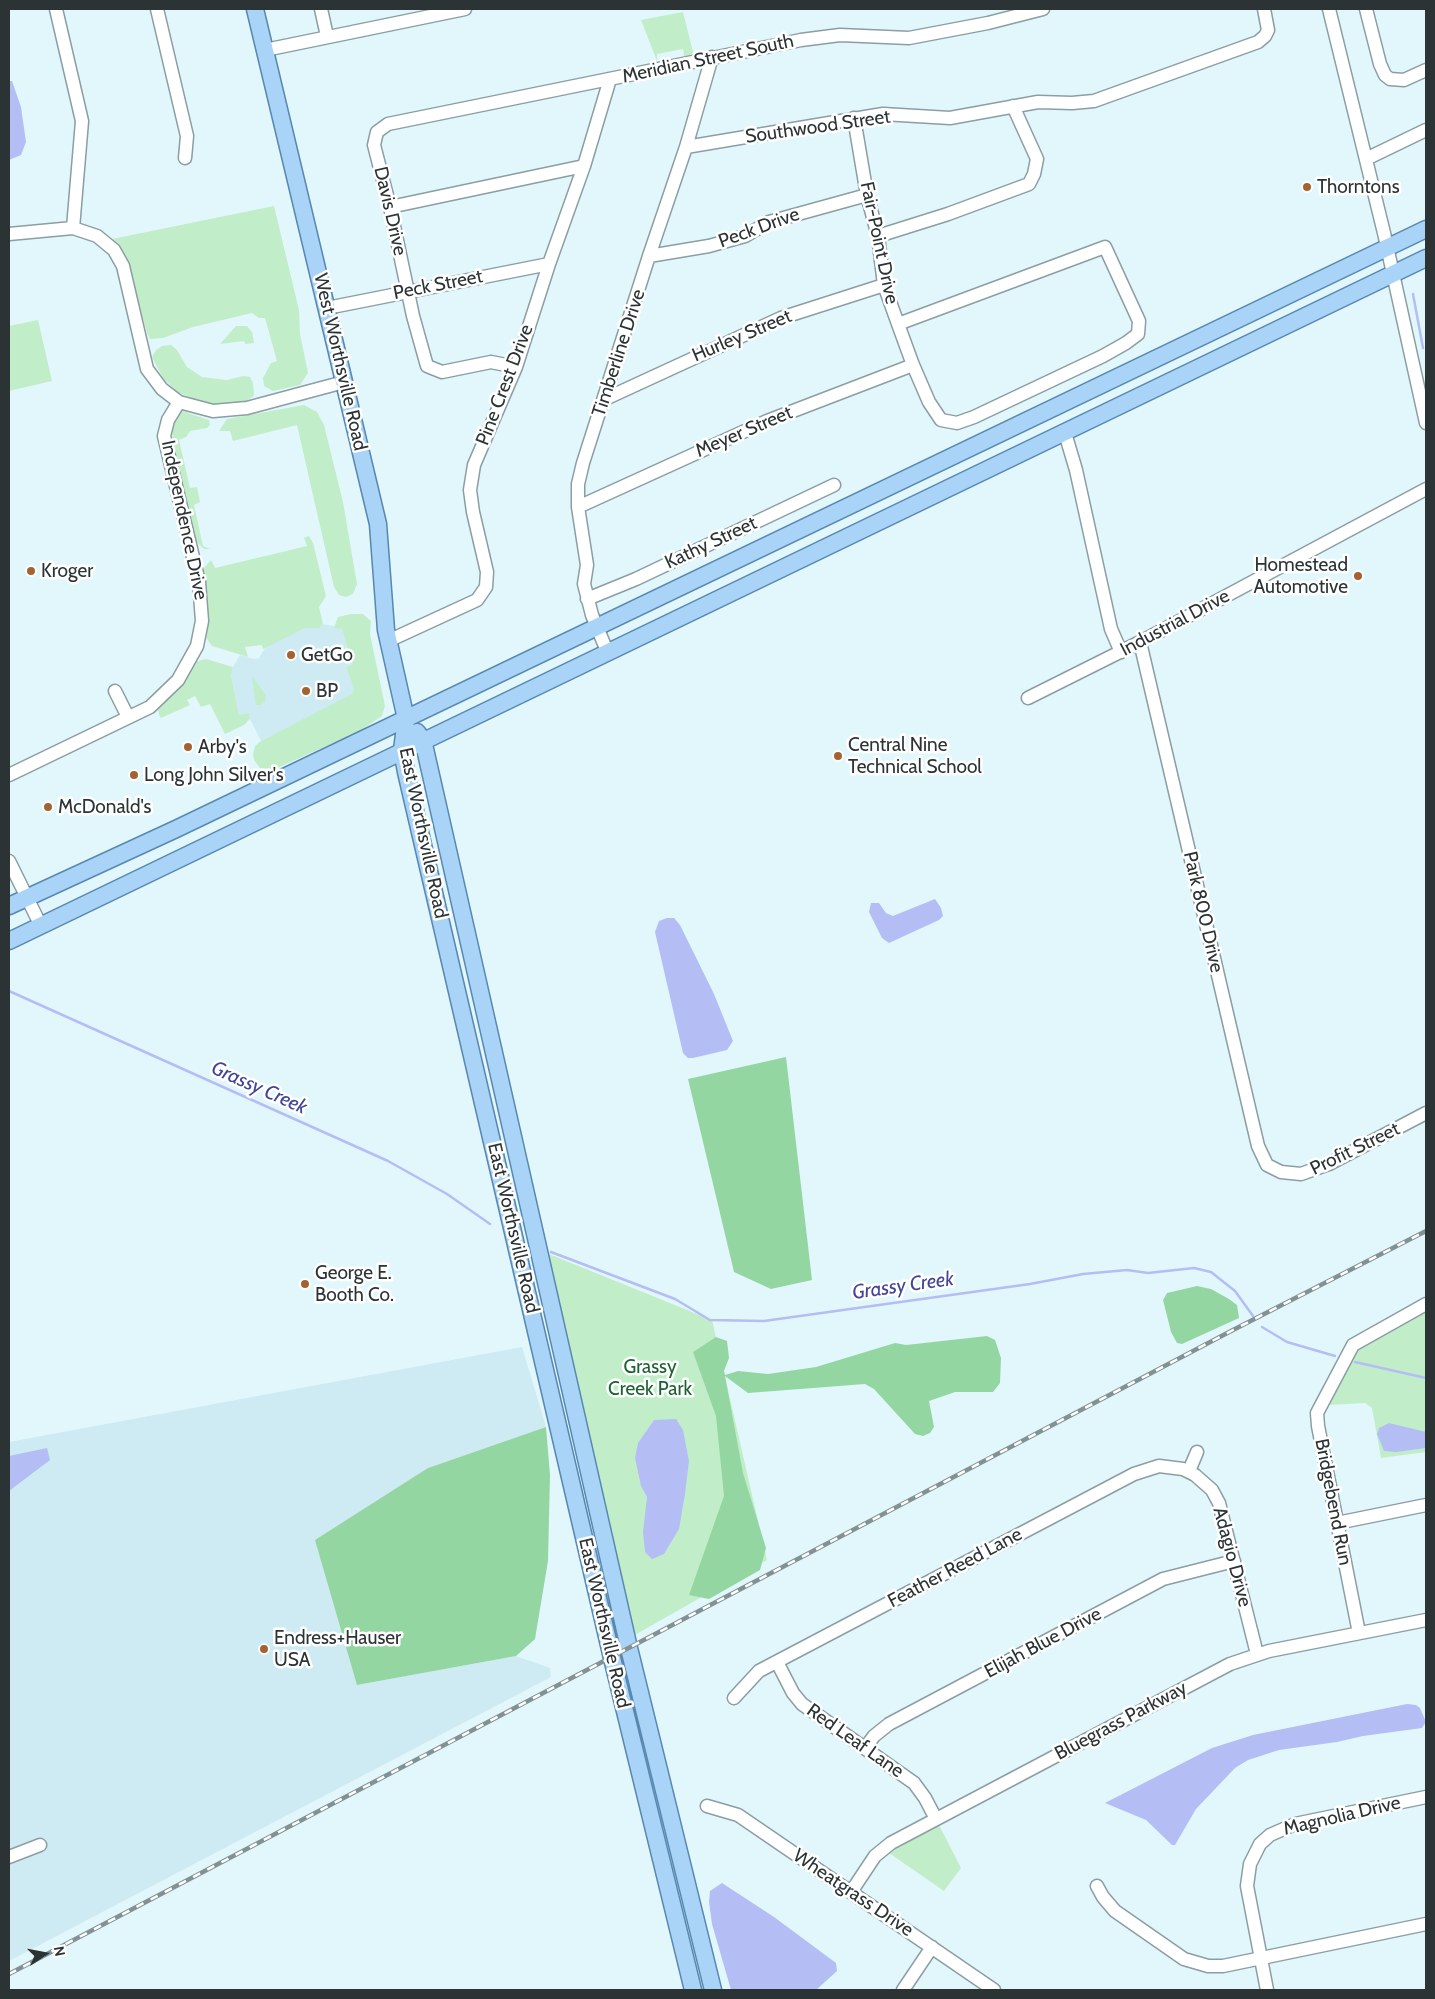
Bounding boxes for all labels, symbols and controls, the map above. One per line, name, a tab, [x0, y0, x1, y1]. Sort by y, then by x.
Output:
street label: Meridian Street South	[620, 30, 796, 88]
street label: Southwood Street	[744, 106, 892, 148]
street label: Davis Drive	[369, 164, 411, 258]
place label: Thorntons	[1317, 176, 1399, 198]
street label: Fair-Point Drive	[855, 180, 903, 306]
marker: Thorntons	[1301, 181, 1313, 193]
street label: Peck Drive	[715, 203, 803, 253]
street label: Peck Street	[391, 265, 485, 305]
street label: West Worthsville Road	[309, 271, 371, 453]
street label: Timberline Drive	[588, 286, 650, 420]
street label: Hurley Street	[689, 305, 795, 367]
street label: Pine Crest Drive	[471, 321, 539, 449]
street label: Meyer Street	[692, 401, 796, 463]
street label: Independence Drive	[156, 438, 212, 602]
street label: Kathy Street	[661, 512, 761, 574]
place label: Homestead Automotive	[1253, 554, 1348, 598]
place label: Kroger	[41, 560, 93, 582]
marker: Kroger	[25, 565, 37, 577]
marker: Homestead Automotive	[1352, 570, 1364, 582]
street label: Industrial Drive	[1116, 585, 1234, 661]
place label: GetGo	[301, 644, 353, 666]
marker: GetGo	[285, 649, 297, 661]
place label: BP	[316, 680, 338, 702]
marker: BP	[300, 685, 312, 697]
place label: Central Nine Technical School	[848, 734, 982, 778]
place label: Arby's	[198, 736, 247, 758]
marker: Arby's	[182, 741, 194, 753]
street label: East Worthsville Road	[394, 746, 452, 920]
marker: Central Nine Technical School	[832, 750, 844, 762]
place label: Long John Silver's	[144, 764, 284, 786]
marker: Long John Silver's	[128, 769, 140, 781]
place label: McDonald's	[58, 796, 151, 818]
marker: McDonald's	[42, 801, 54, 813]
street label: Park 800 Drive	[1178, 849, 1228, 975]
water label: Grassy Creek	[207, 1056, 311, 1120]
street label: Profit Street	[1307, 1118, 1403, 1180]
street label: East Worthsville Road	[482, 1141, 544, 1315]
place label: George E. Booth Co.	[315, 1262, 394, 1306]
water label: Grassy Creek	[851, 1267, 955, 1305]
marker: George E. Booth Co.	[299, 1278, 311, 1290]
park label: Grassy Creek Park	[608, 1356, 692, 1400]
street label: Bridgebend Run	[1310, 1437, 1356, 1567]
street label: Adagio Drive	[1208, 1505, 1256, 1609]
street label: Feather Reed Lane	[884, 1523, 1026, 1613]
street label: East Worthsville Road	[573, 1536, 635, 1710]
street label: Elijah Blue Drive	[981, 1603, 1105, 1683]
place label: Endress+Hauser USA	[274, 1627, 401, 1671]
marker: Endress+Hauser USA	[258, 1643, 270, 1655]
street label: Bluegrass Parkway	[1051, 1677, 1191, 1765]
street label: Red Leaf Lane	[802, 1699, 908, 1783]
street label: Magnolia Drive	[1281, 1791, 1403, 1841]
street label: Wheatgrass Drive	[788, 1844, 918, 1942]
north arrow	[20, 1929, 70, 1979]
text: N	[50, 1945, 70, 1958]

